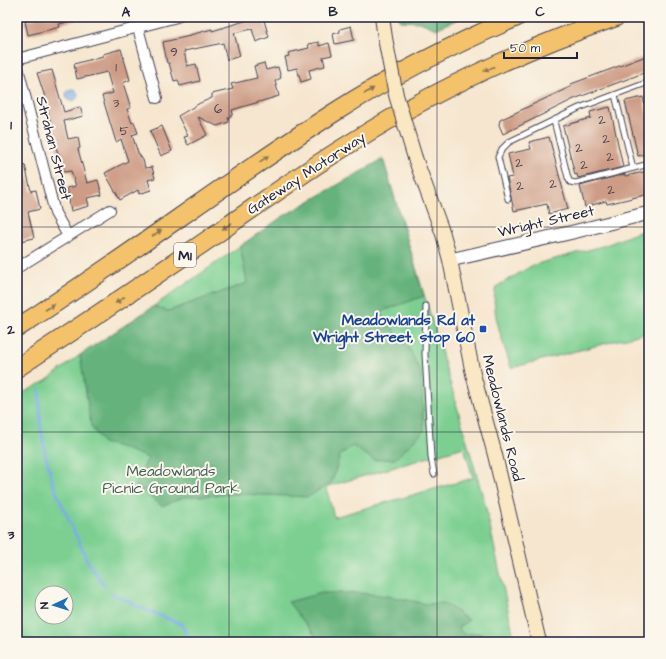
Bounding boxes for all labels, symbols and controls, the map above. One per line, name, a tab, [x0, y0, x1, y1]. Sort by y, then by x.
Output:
text: A	[122, 3, 131, 21]
text: B	[328, 3, 338, 21]
text: C	[535, 3, 545, 21]
scale bar	[504, 34, 577, 60]
text: 50 m	[510, 40, 541, 57]
house number: 9	[170, 43, 178, 61]
house number: 1	[115, 58, 117, 76]
one-way arrow	[484, 66, 495, 72]
one-way arrow	[363, 88, 375, 95]
street label: Strahan Street	[30, 94, 77, 202]
house number: 3	[113, 94, 120, 112]
house number: 6	[214, 100, 222, 118]
house number: 2	[598, 111, 606, 129]
text: 1	[10, 116, 12, 134]
house number: 5	[119, 122, 129, 140]
street label: Gateway Motorway	[243, 127, 370, 221]
house number: 2	[602, 130, 610, 148]
house number: 2	[575, 139, 583, 157]
house number: 2	[606, 148, 614, 166]
house number: 2	[515, 154, 523, 172]
one-way arrow	[259, 155, 269, 163]
house number: 2	[580, 156, 588, 174]
house number: 2	[549, 175, 557, 193]
house number: 2	[516, 177, 524, 195]
house number: 2	[607, 181, 615, 199]
street label: Wright Street	[496, 200, 597, 244]
one-way arrow	[222, 222, 232, 230]
one-way arrow	[152, 229, 162, 237]
road number: M1	[174, 243, 196, 267]
one-way arrow	[115, 296, 125, 304]
one-way arrow	[45, 303, 55, 311]
place label: Meadowlands Rd at Wright Street, stop 60	[312, 310, 476, 350]
text: 2	[6, 321, 15, 339]
marker: Meadowlands Rd at Wright Street, stop 60	[478, 324, 488, 334]
street label: Meadowlands Road	[477, 353, 528, 484]
park label: Meadowlands Picnic Ground Park	[102, 461, 240, 499]
text: 3	[7, 526, 15, 544]
north arrow	[34, 585, 74, 625]
text: N	[37, 602, 52, 610]

